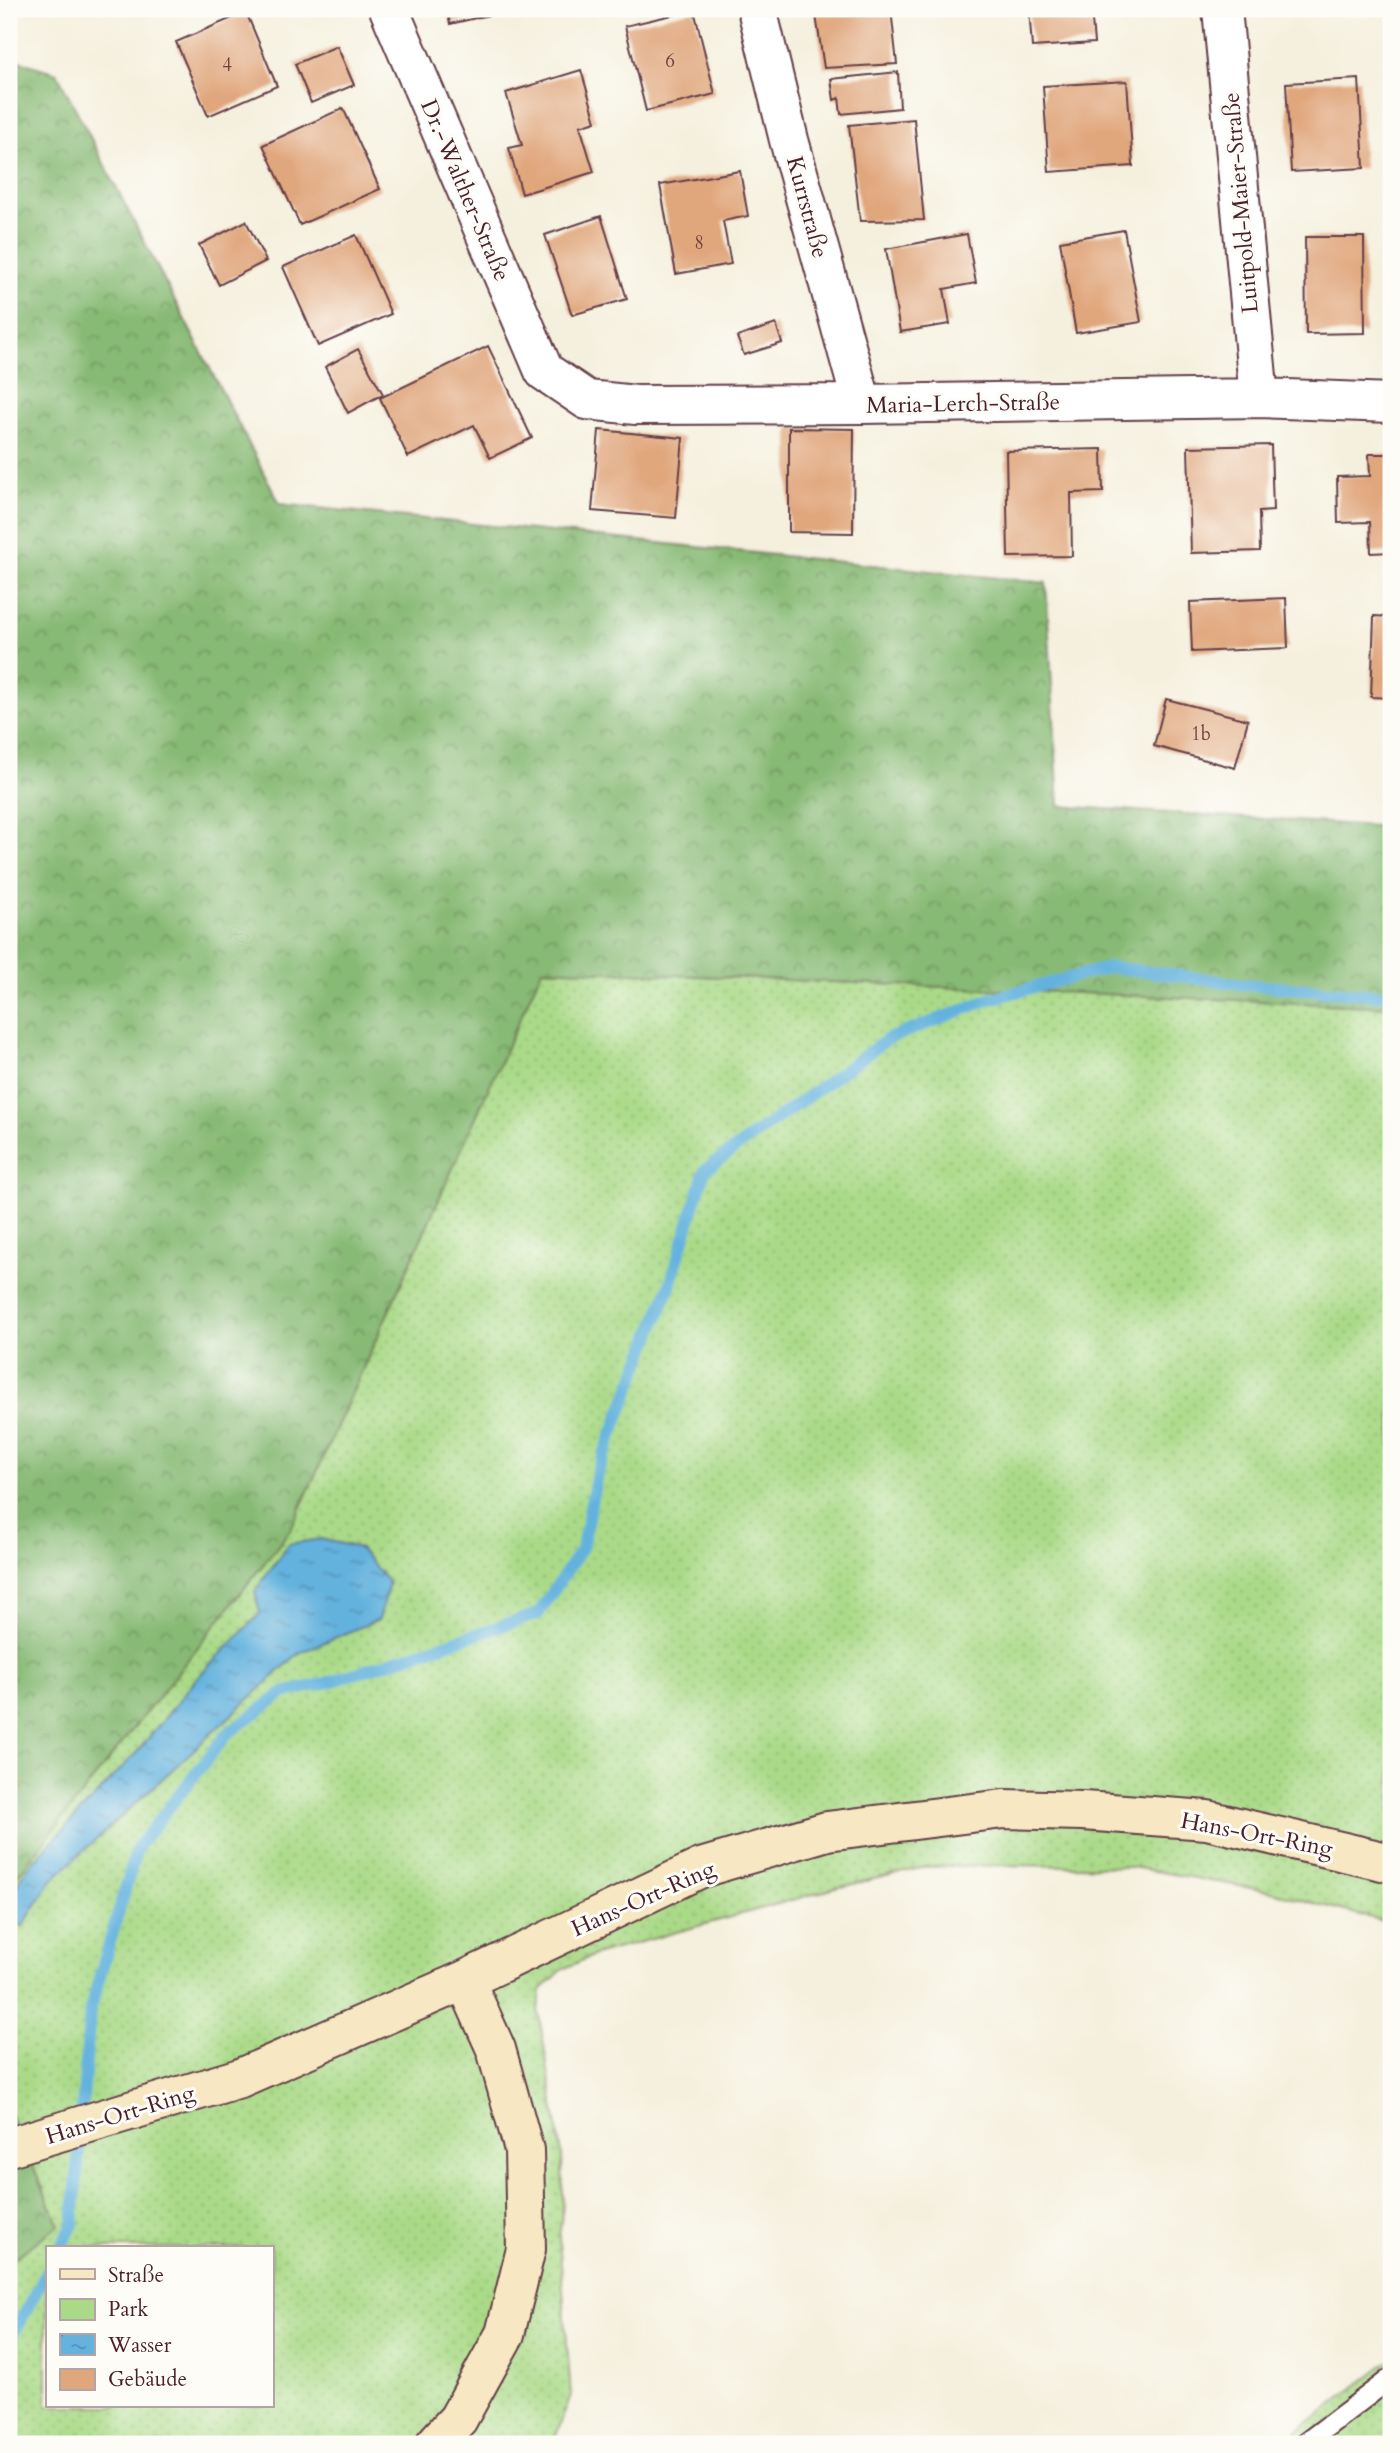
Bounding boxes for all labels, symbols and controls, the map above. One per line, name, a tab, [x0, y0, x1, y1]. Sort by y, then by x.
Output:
house number: 6	[665, 48, 675, 74]
house number: 4	[222, 52, 232, 78]
street label: Luitpold-Maier-Straße	[1215, 91, 1266, 315]
street label: Dr.-Walther-Straße	[413, 95, 518, 286]
street label: Kurrstraße	[779, 153, 836, 261]
house number: 8	[694, 230, 704, 256]
street label: Maria-Lerch-Straße	[866, 386, 1060, 421]
house number: 1b	[1191, 721, 1211, 747]
street label: Hans-Ort-Ring	[1178, 1805, 1336, 1864]
street label: Hans-Ort-Ring	[566, 1853, 720, 1944]
street label: Hans-Ort-Ring	[42, 2077, 199, 2152]
legend	[46, 2246, 273, 2408]
text: Straße	[108, 2261, 164, 2290]
text: Park	[108, 2295, 149, 2324]
text: Wasser	[107, 2331, 172, 2360]
text: Gebäude	[108, 2365, 187, 2394]

